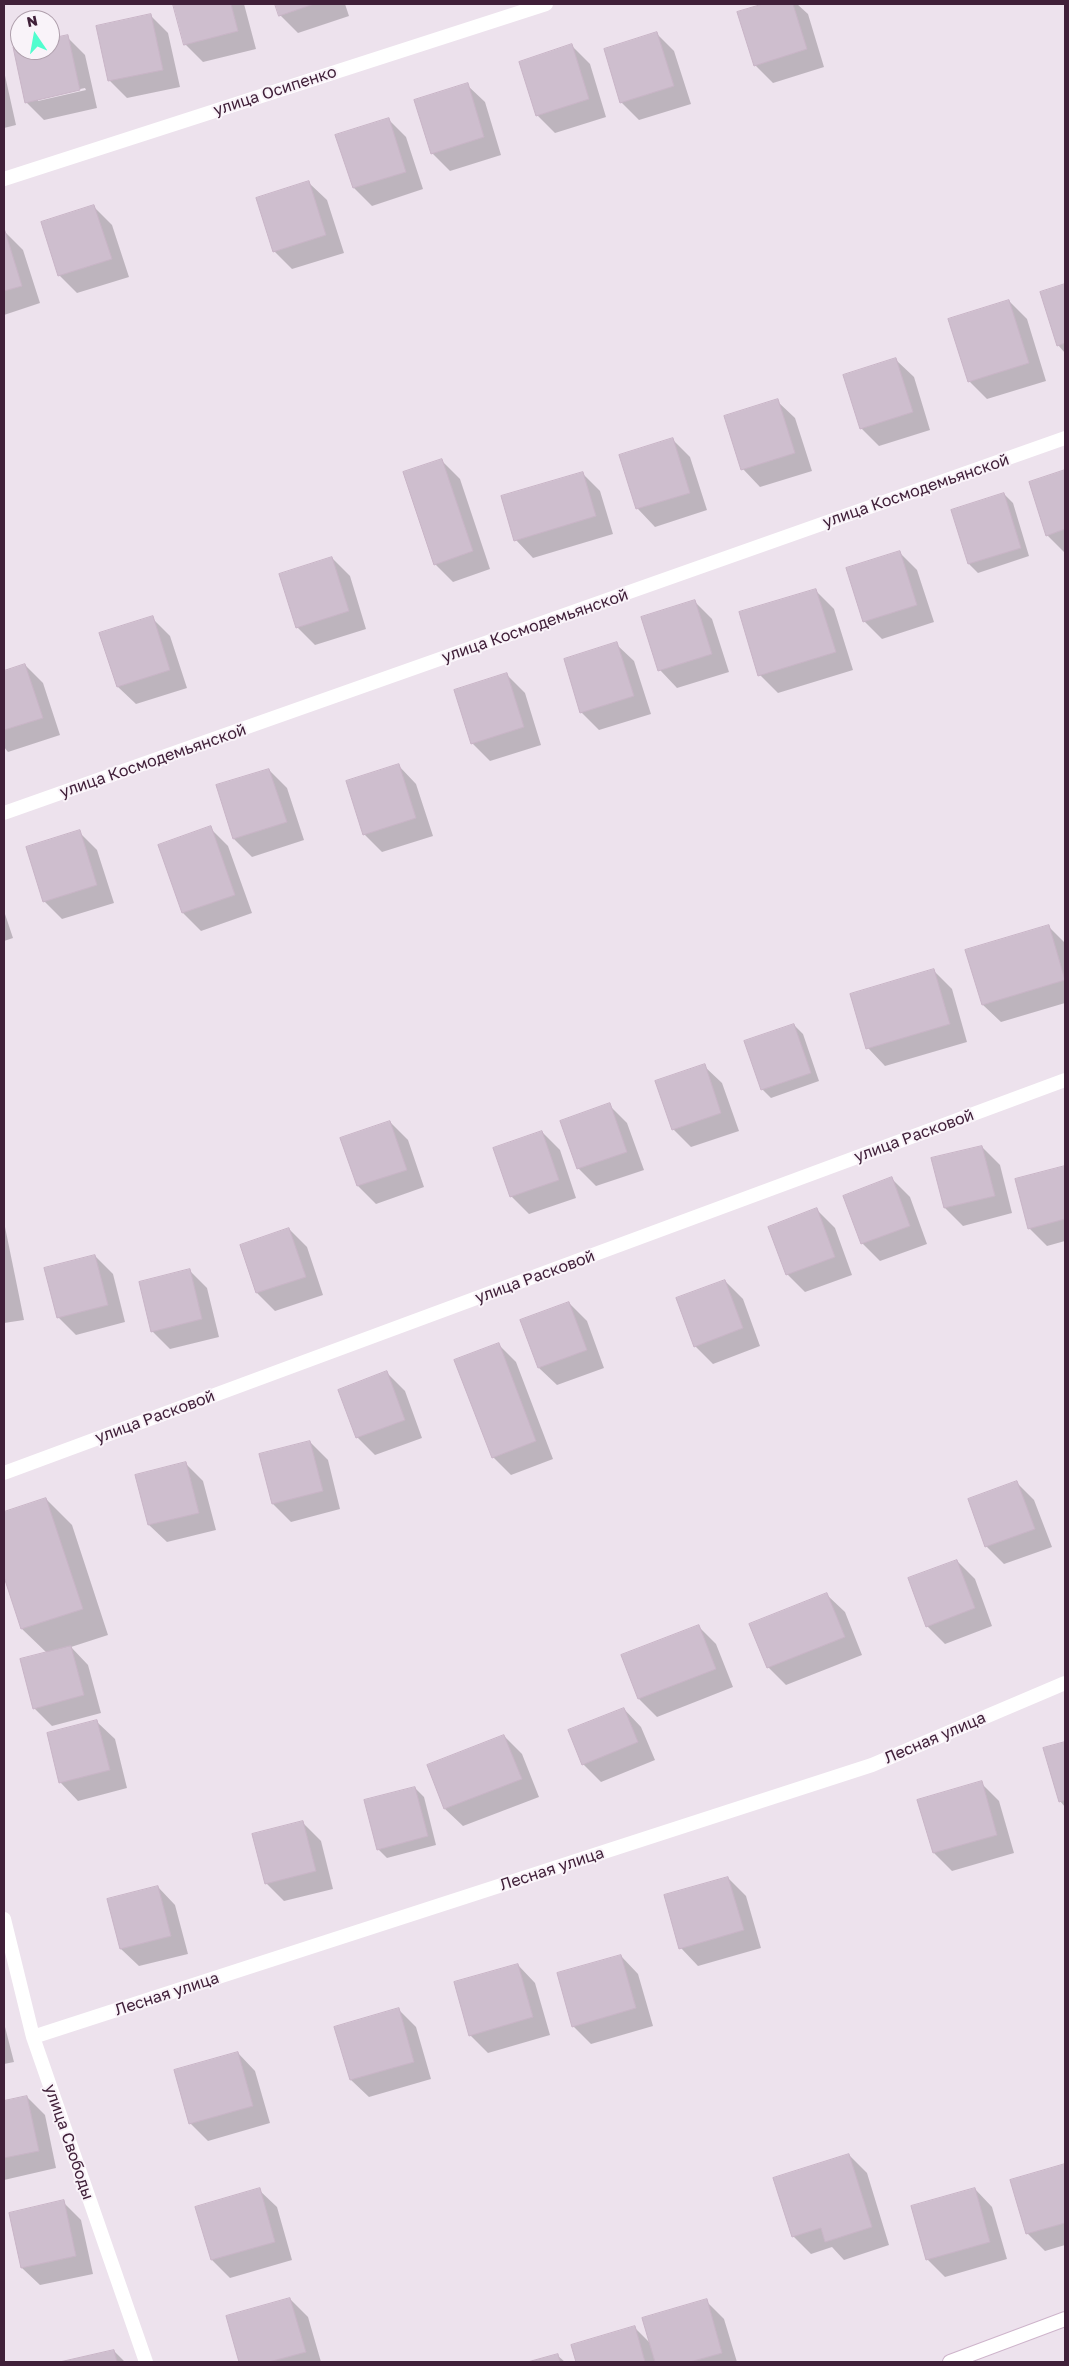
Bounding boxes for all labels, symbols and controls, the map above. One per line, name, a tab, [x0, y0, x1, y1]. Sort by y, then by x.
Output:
north arrow	[10, 10, 60, 60]
text: N	[25, 11, 39, 30]
street label: улица Осипенко	[211, 62, 339, 120]
street label: улица Космодемьянской	[820, 450, 1012, 532]
street label: улица Космодемьянской	[439, 585, 631, 667]
street label: улица Космодемьянской	[57, 720, 249, 802]
street label: улица Расковой	[852, 1105, 976, 1167]
street label: улица Расковой	[473, 1246, 597, 1308]
street label: улица Расковой	[93, 1386, 217, 1448]
street label: Лесная улица	[881, 1708, 989, 1768]
street label: Лесная улица	[498, 1843, 606, 1895]
street label: Лесная улица	[113, 1968, 221, 2020]
street label: улица Свободы	[40, 2082, 98, 2202]

